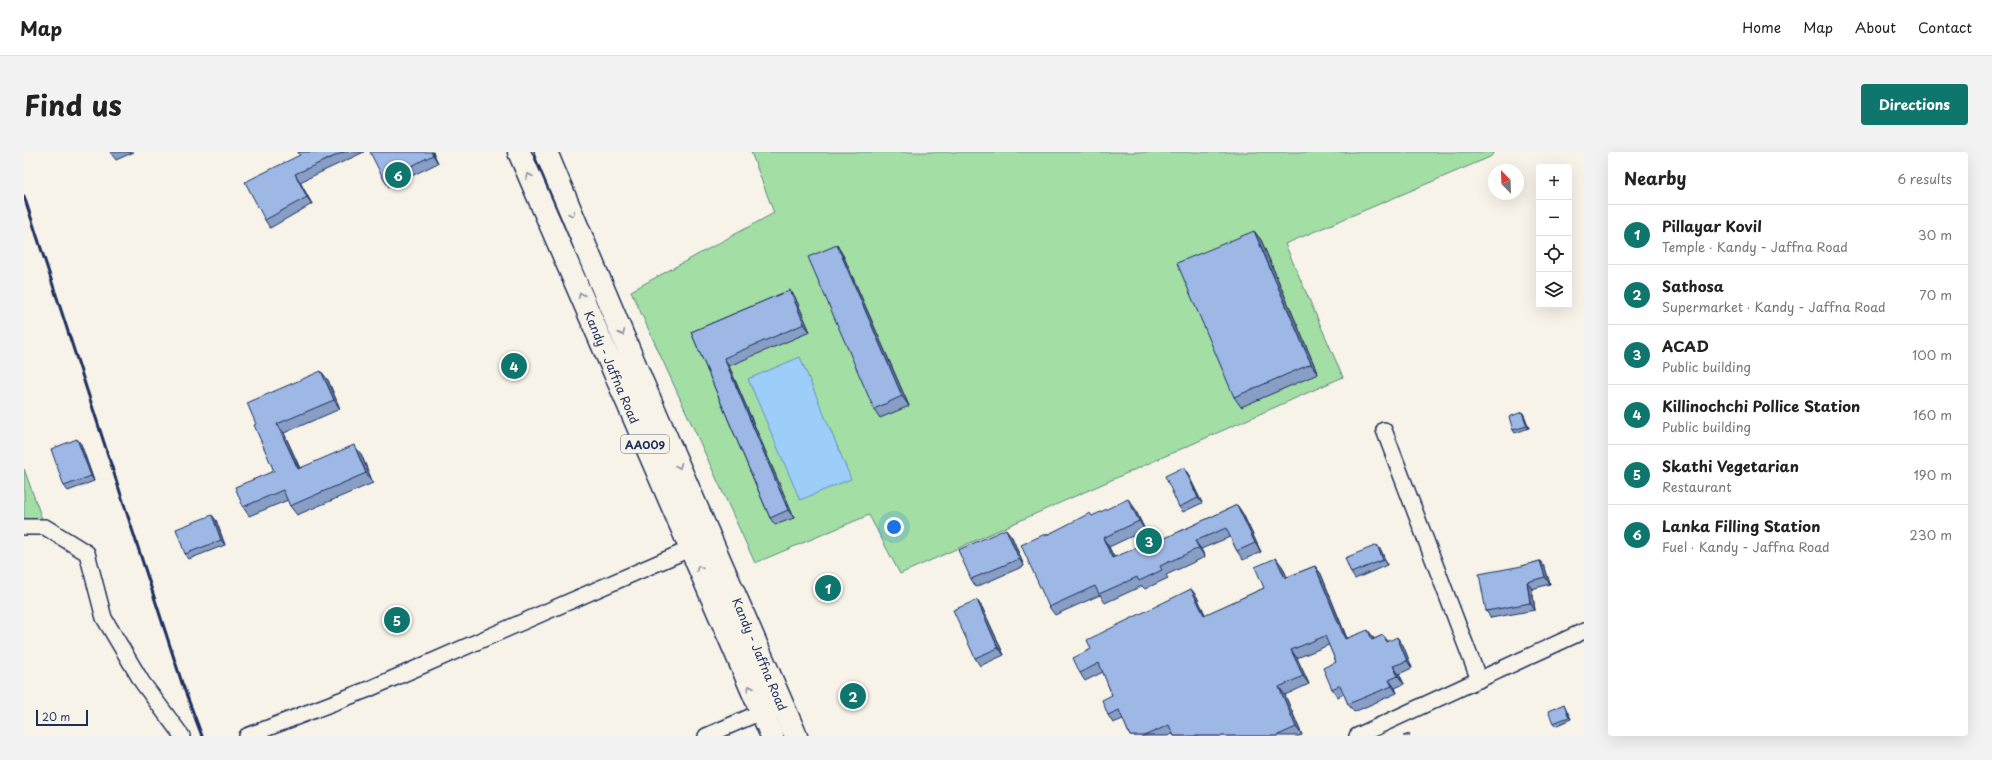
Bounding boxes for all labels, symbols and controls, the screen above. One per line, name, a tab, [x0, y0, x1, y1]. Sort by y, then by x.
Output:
text: Map	[20, 14, 62, 42]
text: Home	[1742, 17, 1781, 38]
text: Map	[1803, 17, 1833, 38]
text: About	[1855, 17, 1896, 38]
text: Contact	[1918, 17, 1972, 38]
text: Find us	[24, 83, 122, 126]
button: Directions	[1861, 84, 1968, 125]
pin: 6	[385, 160, 411, 190]
north arrow	[1488, 164, 1524, 200]
map controls	[1536, 164, 1572, 308]
button: +	[1536, 164, 1572, 200]
text: Nearby	[1624, 165, 1686, 191]
text: 6 results	[1897, 169, 1952, 188]
one-way arrow	[526, 172, 534, 180]
button: −	[1536, 200, 1572, 236]
one-way arrow	[567, 210, 575, 217]
text: Pillayar Kovil	[1662, 214, 1762, 237]
text: 1	[1634, 225, 1640, 244]
text: 30 m	[1918, 225, 1952, 244]
button: locate	[1536, 236, 1572, 272]
text: Temple · Kandy - Jaffna Road	[1662, 237, 1848, 256]
button: layers	[1536, 272, 1572, 308]
text: Sathosa	[1662, 274, 1724, 297]
text: 2	[1632, 285, 1642, 304]
text: 70 m	[1919, 285, 1952, 304]
one-way arrow	[577, 291, 585, 298]
text: Supermarket · Kandy - Jaffna Road	[1662, 297, 1885, 316]
street label: Kandy - Jaffna Road	[580, 308, 644, 426]
one-way arrow	[617, 329, 625, 337]
text: ACAD	[1662, 334, 1709, 357]
text: 3	[1633, 345, 1641, 364]
text: 100 m	[1912, 345, 1952, 364]
pin: 4	[501, 351, 527, 381]
text: Public building	[1662, 357, 1751, 376]
text: Killinochchi Pollice Station	[1662, 394, 1860, 417]
text: 4	[1633, 405, 1641, 424]
text: 160 m	[1913, 405, 1952, 424]
text: Public building	[1662, 417, 1751, 436]
road number: AA009	[621, 435, 669, 453]
text: Skathi Vegetarian	[1662, 454, 1799, 477]
one-way arrow	[674, 461, 682, 469]
text: 5	[1633, 465, 1641, 484]
text: 190 m	[1913, 465, 1952, 484]
text: Restaurant	[1662, 477, 1732, 496]
text: Lanka Filling Station	[1662, 514, 1820, 537]
your location	[884, 517, 904, 537]
text: 6	[1632, 525, 1642, 544]
text: 230 m	[1910, 525, 1952, 544]
pin: 3	[1136, 526, 1162, 556]
text: Fuel · Kandy - Jaffna Road	[1662, 537, 1829, 556]
one-way arrow	[695, 565, 703, 572]
pin: 1	[815, 573, 841, 603]
street label: Kandy - Jaffna Road	[728, 595, 792, 713]
pin: 5	[384, 605, 410, 635]
pin: 2	[840, 681, 866, 711]
one-way arrow	[747, 684, 755, 691]
scale bar	[36, 708, 88, 727]
text: 20 m	[42, 708, 70, 725]

